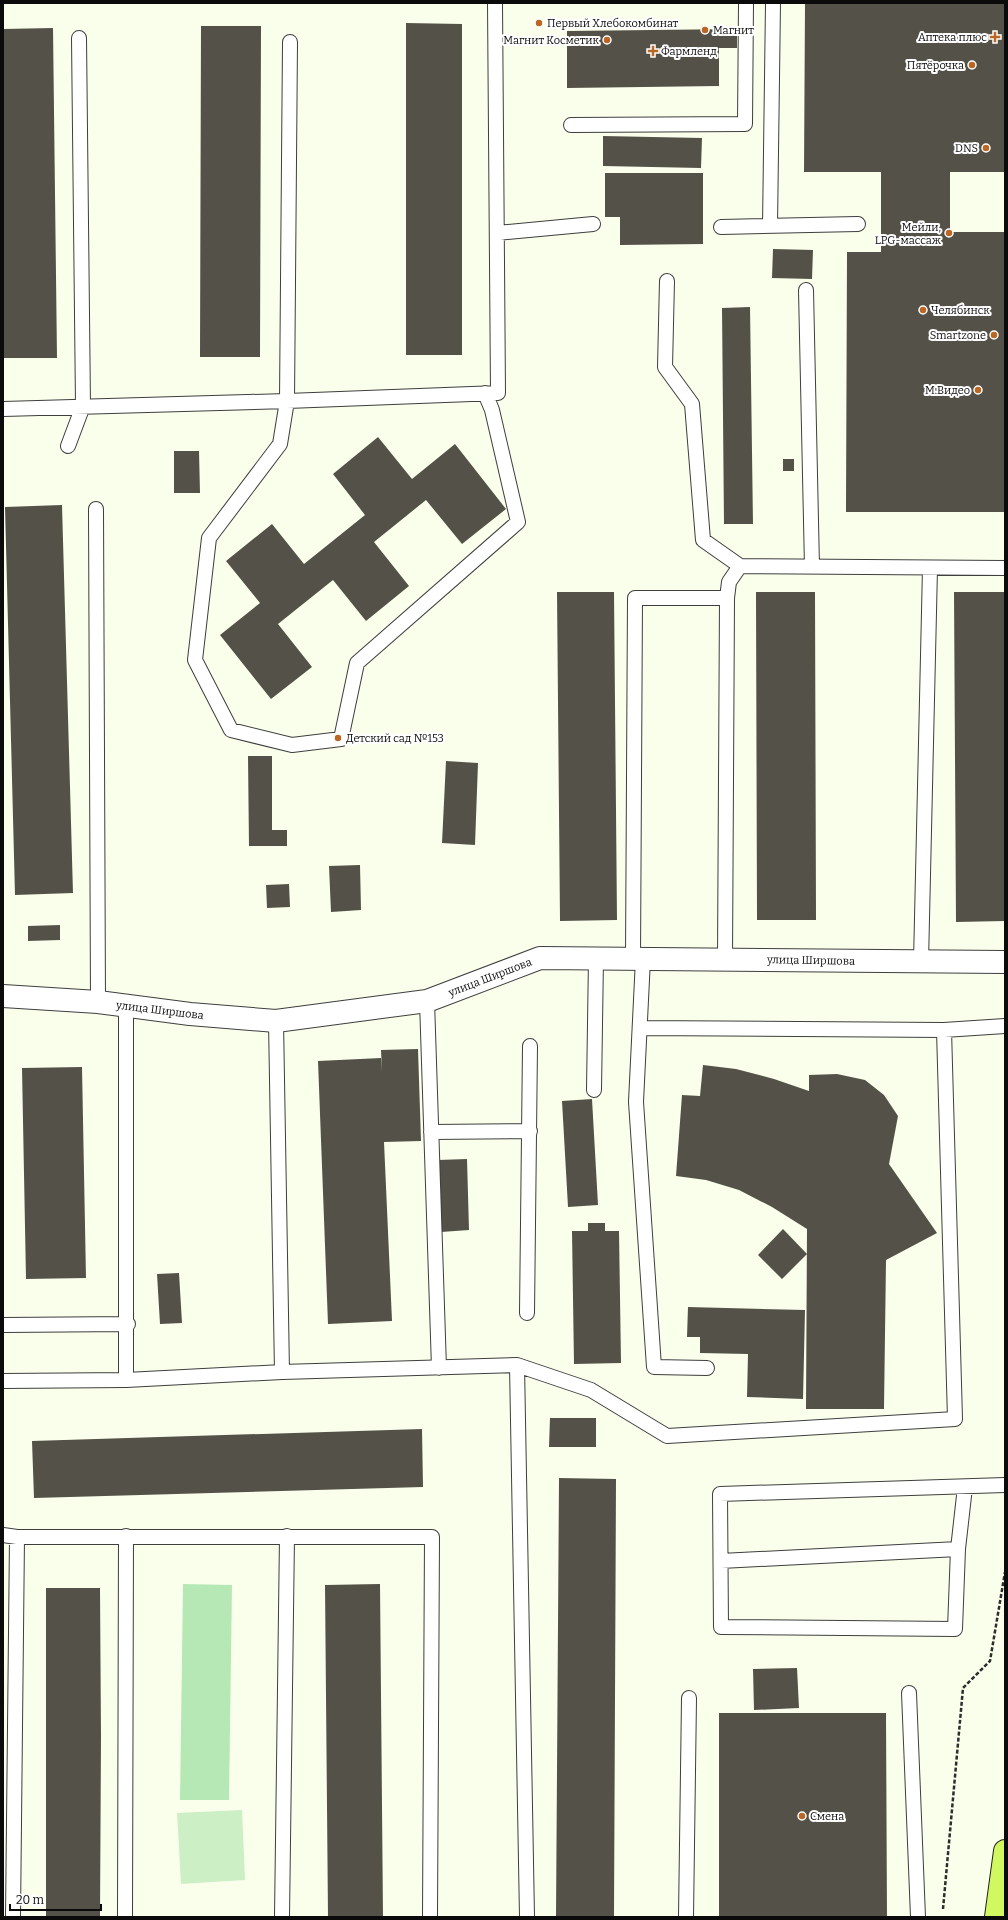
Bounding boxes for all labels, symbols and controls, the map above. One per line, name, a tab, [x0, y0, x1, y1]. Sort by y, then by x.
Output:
place label: Первый Хлебокомбинат	[547, 17, 679, 30]
marker: Первый Хлебокомбинат	[534, 18, 544, 28]
place label: Магнит	[713, 24, 754, 37]
marker: Магнит	[700, 25, 710, 35]
place label: Аптека плюс	[918, 31, 987, 44]
marker: Аптека плюс	[990, 32, 1000, 42]
place label: Магнит Косметик	[503, 34, 600, 47]
marker: Магнит Косметик	[602, 35, 612, 45]
place label: Фармленд	[661, 45, 717, 58]
marker: Фармленд	[648, 46, 658, 56]
place label: Пятёрочка	[907, 59, 964, 72]
marker: Пятёрочка	[967, 60, 977, 70]
place label: DNS	[955, 142, 978, 155]
marker: DNS	[981, 143, 991, 153]
place label: Мейли, LPG-массаж	[875, 221, 942, 247]
marker: Мейли, LPG-массаж	[944, 228, 954, 238]
place label: Челябинск	[931, 304, 990, 317]
marker: Челябинск	[918, 305, 928, 315]
place label: Smartzone	[930, 329, 986, 342]
marker: Smartzone	[989, 330, 999, 340]
place label: М.Видео	[925, 384, 970, 397]
marker: М.Видео	[973, 385, 983, 395]
place label: Детский сад №153	[346, 732, 444, 745]
marker: Детский сад №153	[333, 733, 343, 743]
street label: улица Ширшова	[766, 953, 855, 968]
street label: улица Ширшова	[446, 956, 534, 1000]
street label: улица Ширшова	[114, 999, 204, 1022]
place label: Смена	[810, 1810, 844, 1823]
marker: Смена	[797, 1811, 807, 1821]
scale bar	[10, 1886, 101, 1912]
text: 20 m	[16, 1893, 45, 1907]

